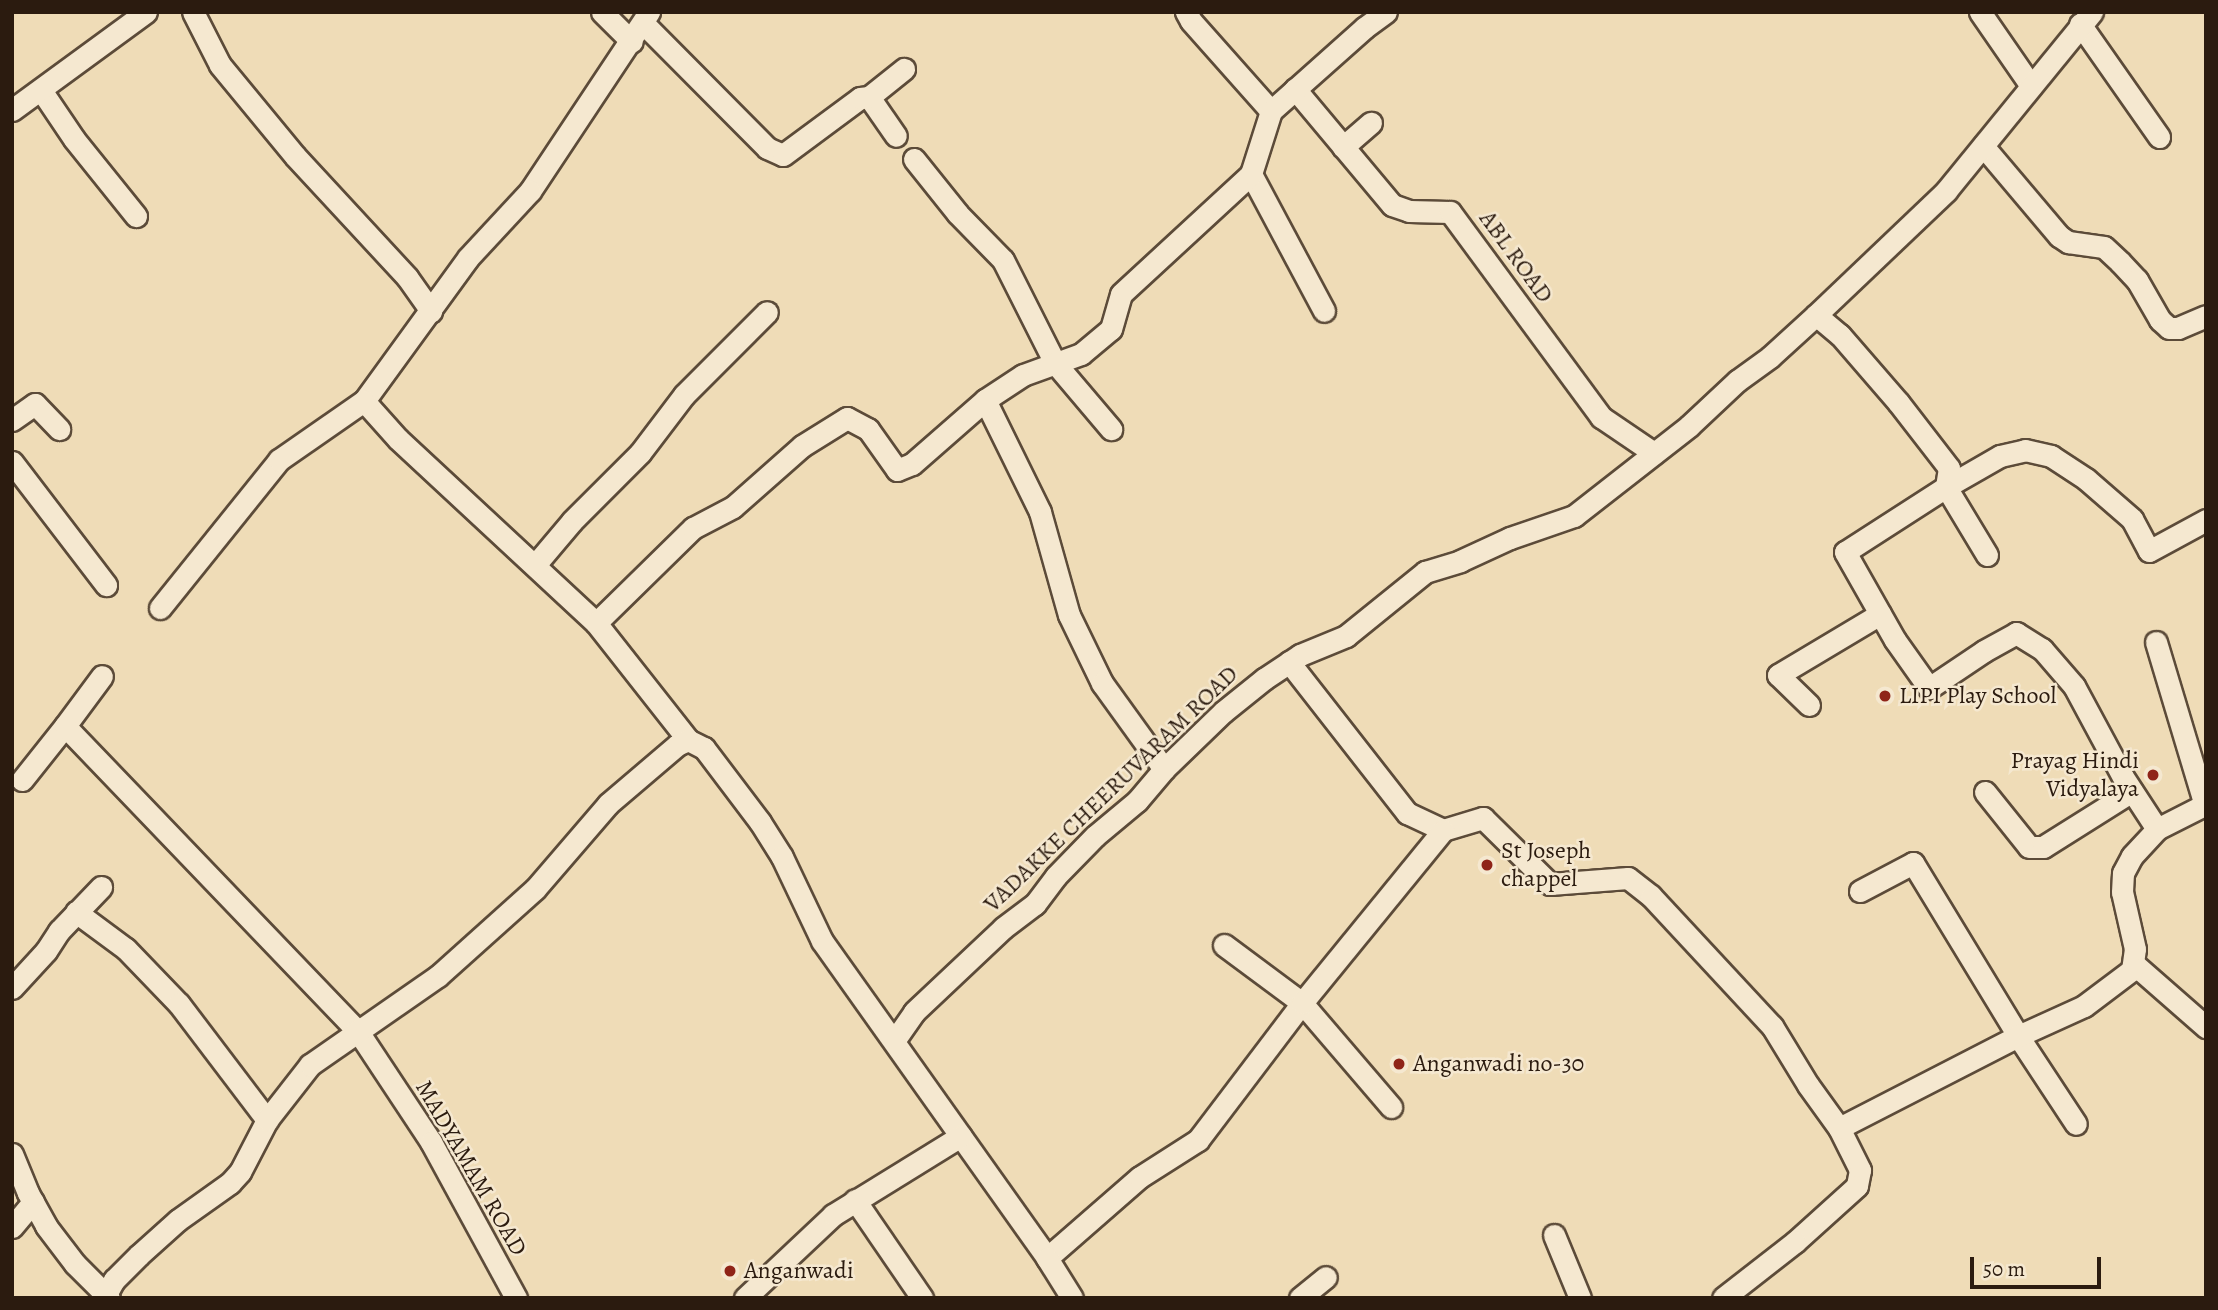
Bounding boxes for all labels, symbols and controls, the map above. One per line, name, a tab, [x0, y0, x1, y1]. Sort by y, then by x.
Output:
street label: ABL ROAD	[1473, 205, 1559, 309]
street label: VADAKKE CHEERUVARAM ROAD	[978, 660, 1244, 918]
place label: LIPI Play School	[1899, 682, 2056, 710]
marker: LIPI Play School	[1877, 688, 1893, 704]
place label: Prayag Hindi Vidyalaya	[2011, 747, 2139, 803]
marker: Prayag Hindi Vidyalaya	[2145, 767, 2161, 783]
place label: St Joseph chappel	[1501, 837, 1591, 893]
marker: St Joseph chappel	[1479, 857, 1495, 873]
place label: Anganwadi no-30	[1413, 1050, 1584, 1078]
marker: Anganwadi no-30	[1391, 1056, 1407, 1072]
street label: MADYAMAM ROAD	[409, 1075, 533, 1261]
scale bar	[1973, 1244, 2104, 1288]
text: 50 m	[1983, 1255, 2025, 1283]
place label: Anganwadi	[744, 1257, 854, 1285]
marker: Anganwadi	[722, 1263, 738, 1279]

